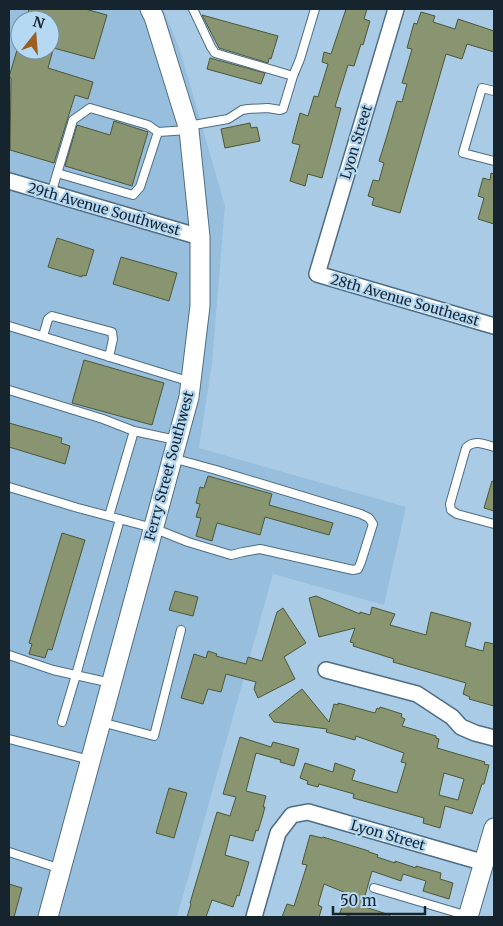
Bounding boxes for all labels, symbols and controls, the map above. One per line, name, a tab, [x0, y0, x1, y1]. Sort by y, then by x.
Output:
north arrow	[10, 10, 60, 60]
text: N	[31, 12, 47, 33]
street label: Lyon Street	[336, 102, 376, 181]
street label: 29th Avenue Southwest	[26, 179, 183, 240]
street label: 28th Avenue Southeast	[329, 270, 482, 330]
street label: Ferry Street Southwest	[140, 389, 198, 543]
street label: Lyon Street	[349, 816, 428, 854]
scale bar	[333, 884, 426, 916]
text: 50 m	[340, 891, 377, 910]

